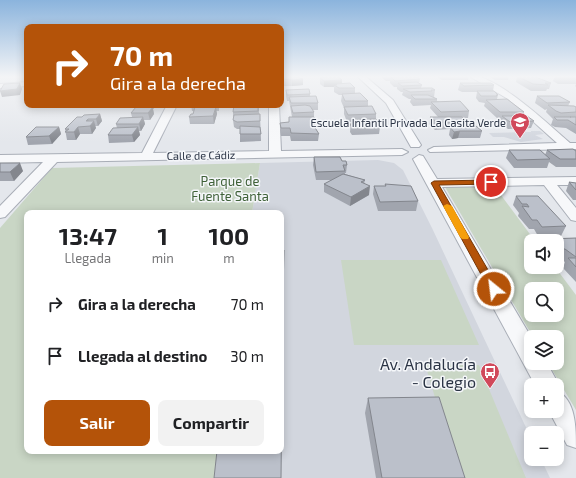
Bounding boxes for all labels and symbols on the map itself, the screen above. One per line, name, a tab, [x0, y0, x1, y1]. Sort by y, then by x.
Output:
school or university icon: Escuela Infantil Privada La Casita Verde	[509, 111, 531, 139]
place label: Escuela Infantil Privada La Casita Verde	[311, 116, 506, 129]
street label: Calle de Cádiz	[166, 148, 236, 162]
pin	[474, 165, 508, 199]
park label: Parque de Fuente Santa	[191, 173, 269, 204]
position arrow	[473, 268, 515, 310]
place label: Av. Andalucía - Colegio	[380, 354, 476, 391]
bus stop icon: Av. Andalucía - Colegio	[479, 361, 501, 389]

